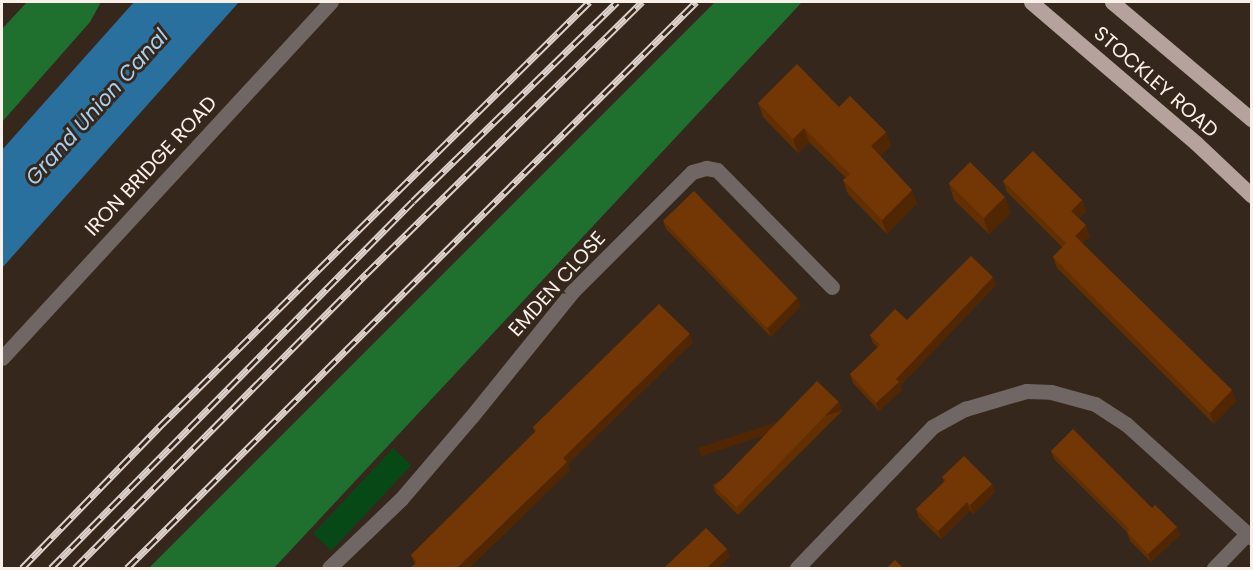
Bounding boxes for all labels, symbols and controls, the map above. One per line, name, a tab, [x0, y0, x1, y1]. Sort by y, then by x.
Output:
street label: STOCKLEY ROAD	[1089, 21, 1223, 143]
water label: Grand Union Canal	[20, 24, 174, 190]
street label: IRON BRIDGE ROAD	[80, 91, 222, 241]
street label: EMDEN CLOSE	[504, 227, 610, 341]

